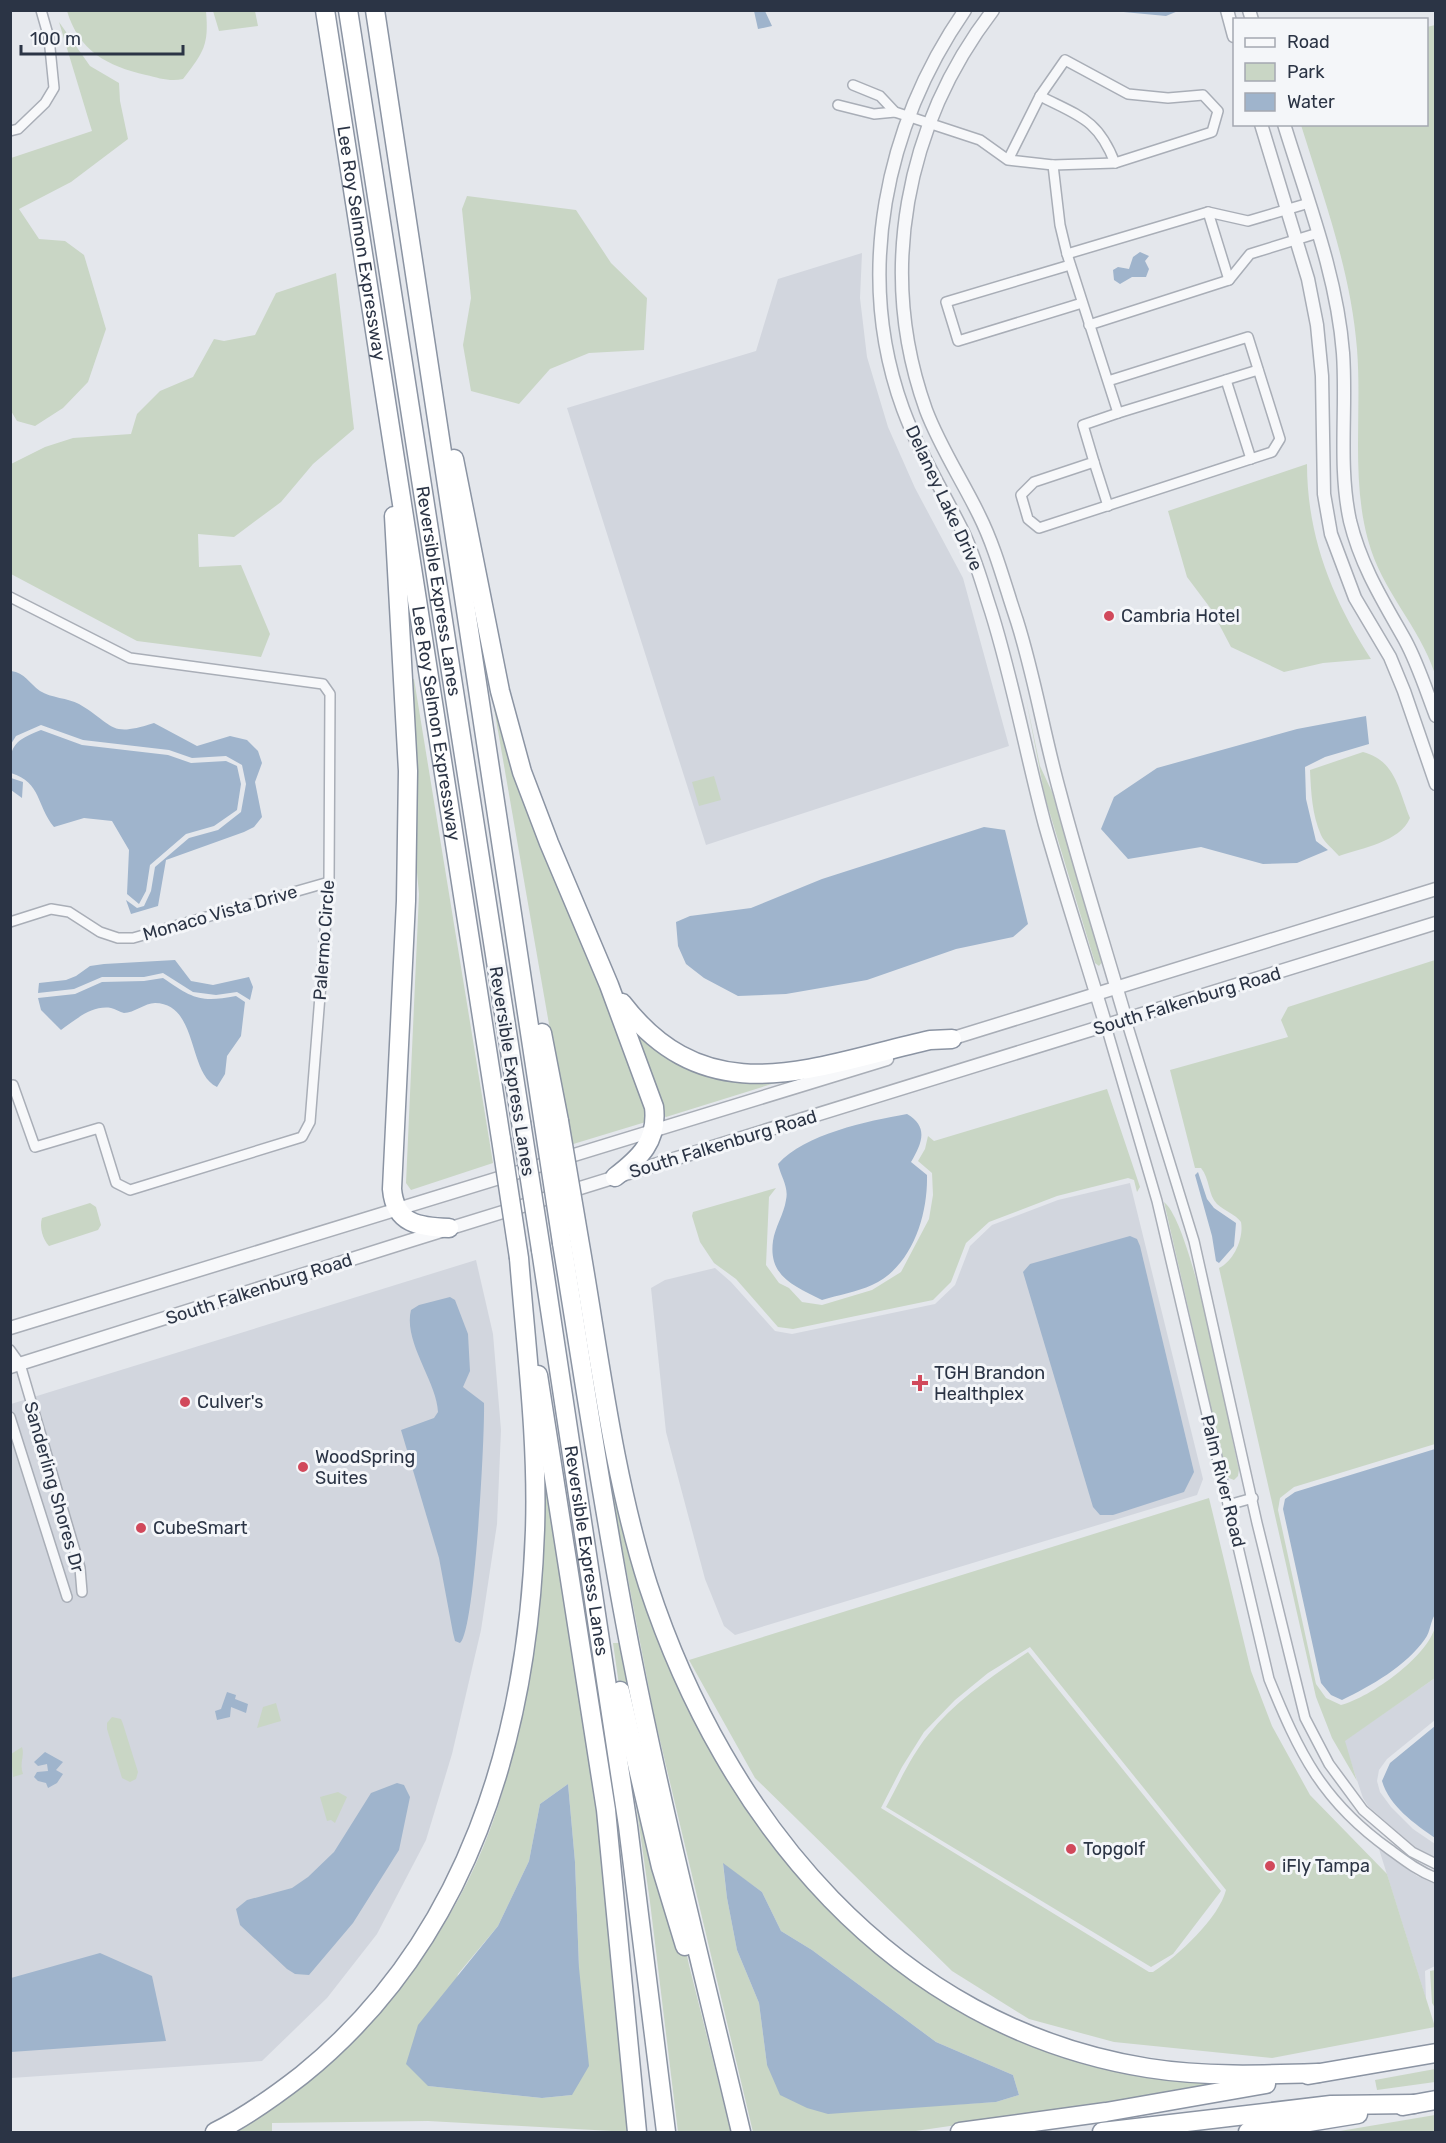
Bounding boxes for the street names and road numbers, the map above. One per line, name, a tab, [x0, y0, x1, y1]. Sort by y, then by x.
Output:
street label: Lee Roy Selmon Expressway	[332, 124, 391, 362]
street label: Delaney Lake Drive	[901, 422, 987, 574]
street label: Reversible Express Lanes	[411, 484, 466, 698]
street label: Lee Roy Selmon Expressway	[407, 604, 465, 843]
street label: Palermo Circle	[309, 879, 339, 1001]
street label: Monaco Vista Drive	[140, 880, 300, 946]
street label: South Falkenburg Road	[1091, 962, 1283, 1040]
street label: Reversible Express Lanes	[485, 964, 539, 1178]
street label: South Falkenburg Road	[627, 1105, 819, 1183]
street label: South Falkenburg Road	[163, 1248, 355, 1330]
street label: Sanderling Shores Dr	[19, 1399, 89, 1575]
street label: Palm River Road	[1196, 1413, 1250, 1549]
street label: Reversible Express Lanes	[560, 1444, 613, 1657]

